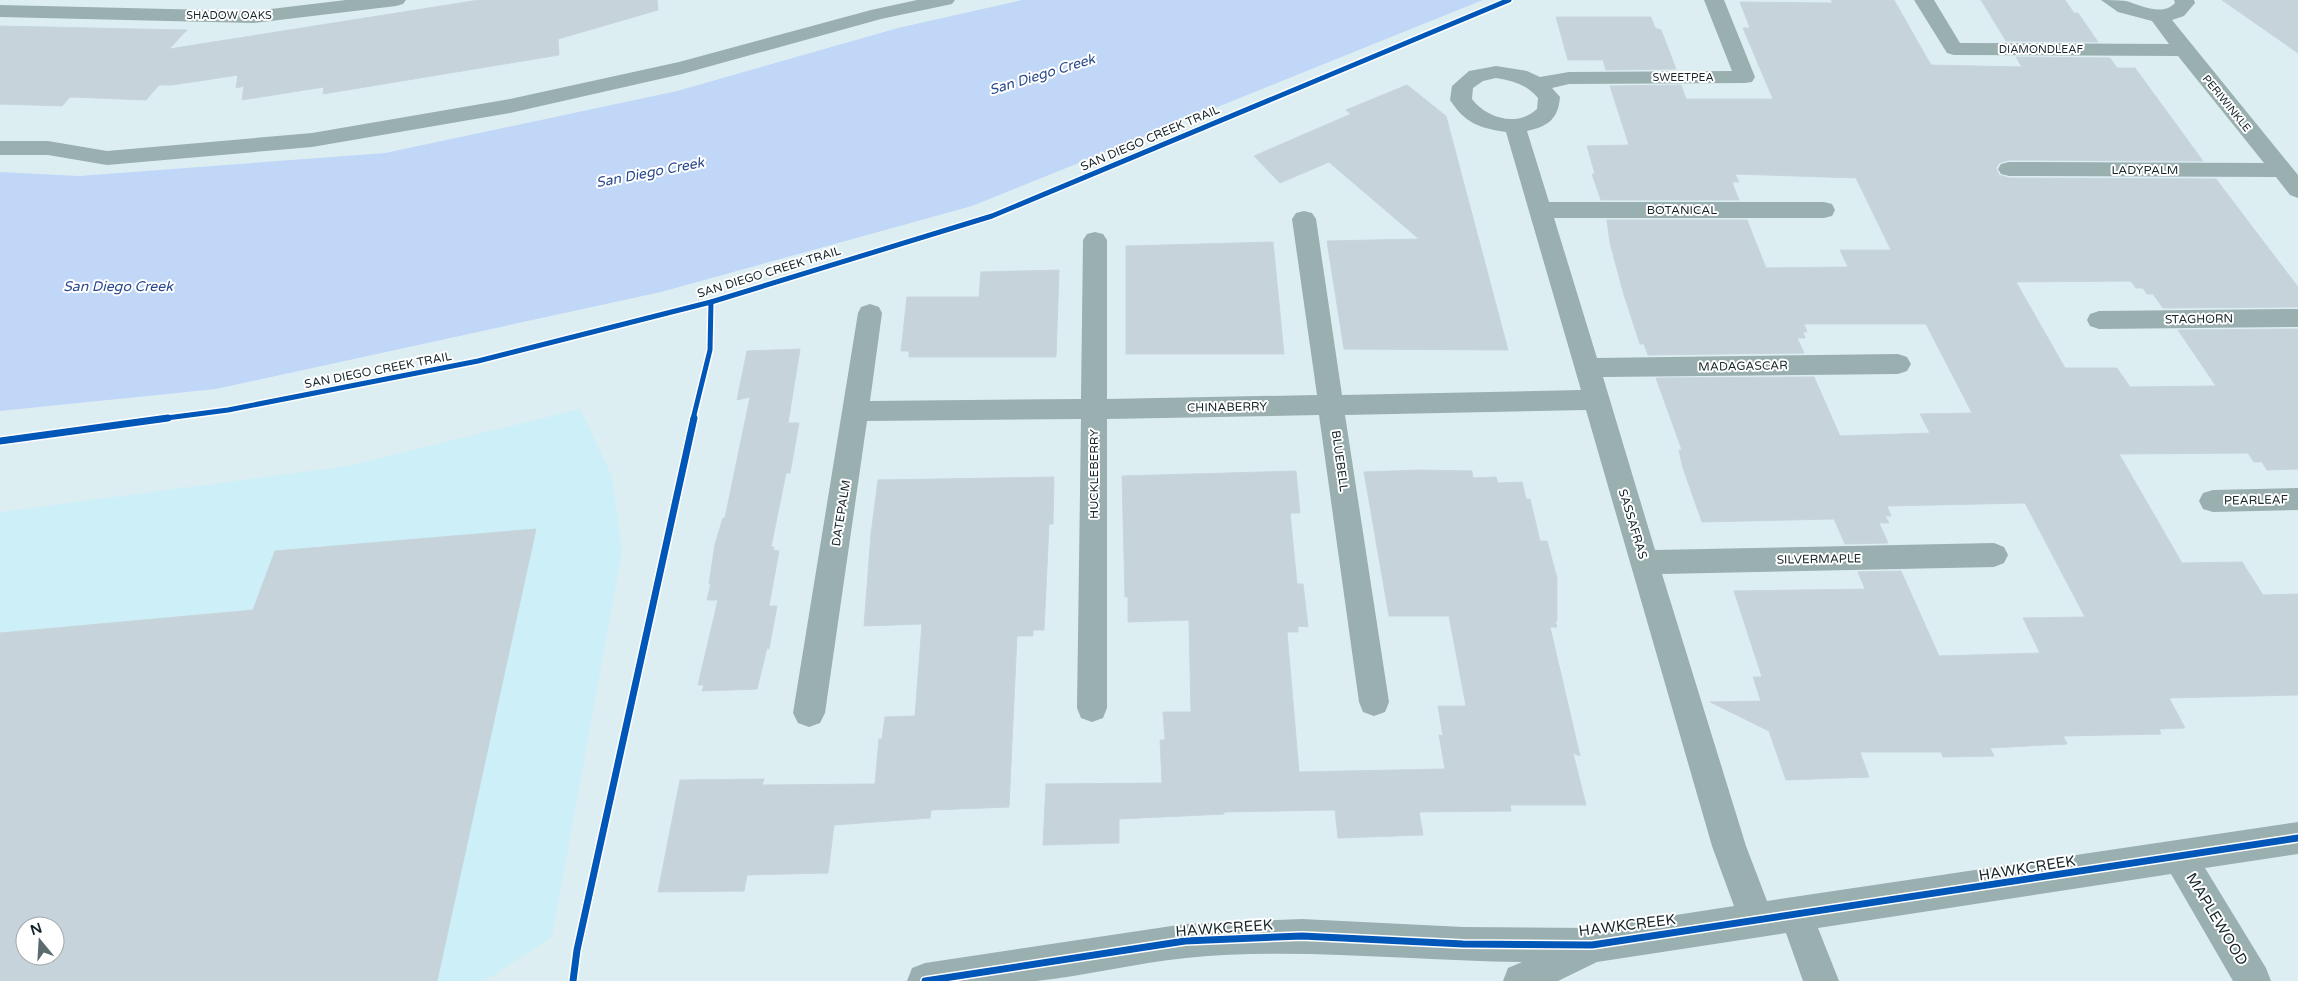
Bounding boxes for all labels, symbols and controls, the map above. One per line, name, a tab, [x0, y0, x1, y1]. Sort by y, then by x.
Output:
street label: SHADOW OAKS	[186, 9, 272, 22]
street label: DIAMONDLEAF	[1999, 43, 2084, 56]
water label: San Diego Creek	[987, 50, 1098, 99]
street label: SWEETPEA	[1652, 71, 1714, 84]
street label: PERIWINKLE	[2200, 72, 2253, 134]
street label: SAN DIEGO CREEK TRAIL	[1078, 102, 1222, 174]
water label: San Diego Creek	[595, 153, 707, 191]
street label: LADYPALM	[2112, 163, 2178, 177]
street label: BOTANICAL	[1647, 203, 1717, 217]
street label: SAN DIEGO CREEK TRAIL	[695, 243, 843, 301]
water label: San Diego Creek	[63, 278, 174, 295]
street label: STAGHORN	[2165, 311, 2233, 327]
street label: SAN DIEGO CREEK TRAIL	[303, 349, 453, 391]
street label: MADAGASCAR	[1698, 358, 1788, 374]
street label: CHINABERRY	[1187, 399, 1268, 415]
street label: HUCKLEBERRY	[1087, 429, 1101, 519]
street label: BLUEBELL	[1329, 430, 1351, 493]
street label: DATEPALM	[829, 479, 853, 547]
street label: SASSAFRAS	[1616, 487, 1650, 561]
street label: PEARLEAF	[2224, 492, 2288, 508]
street label: SILVERMAPLE	[1776, 551, 1862, 567]
street label: HAWKCREEK	[1977, 851, 2077, 885]
street label: MAPLEWOOD	[2182, 869, 2252, 969]
street label: HAWKCREEK	[1577, 910, 1677, 940]
north arrow	[15, 916, 65, 966]
street label: HAWKCREEK	[1175, 916, 1273, 940]
text: N	[28, 919, 44, 939]

